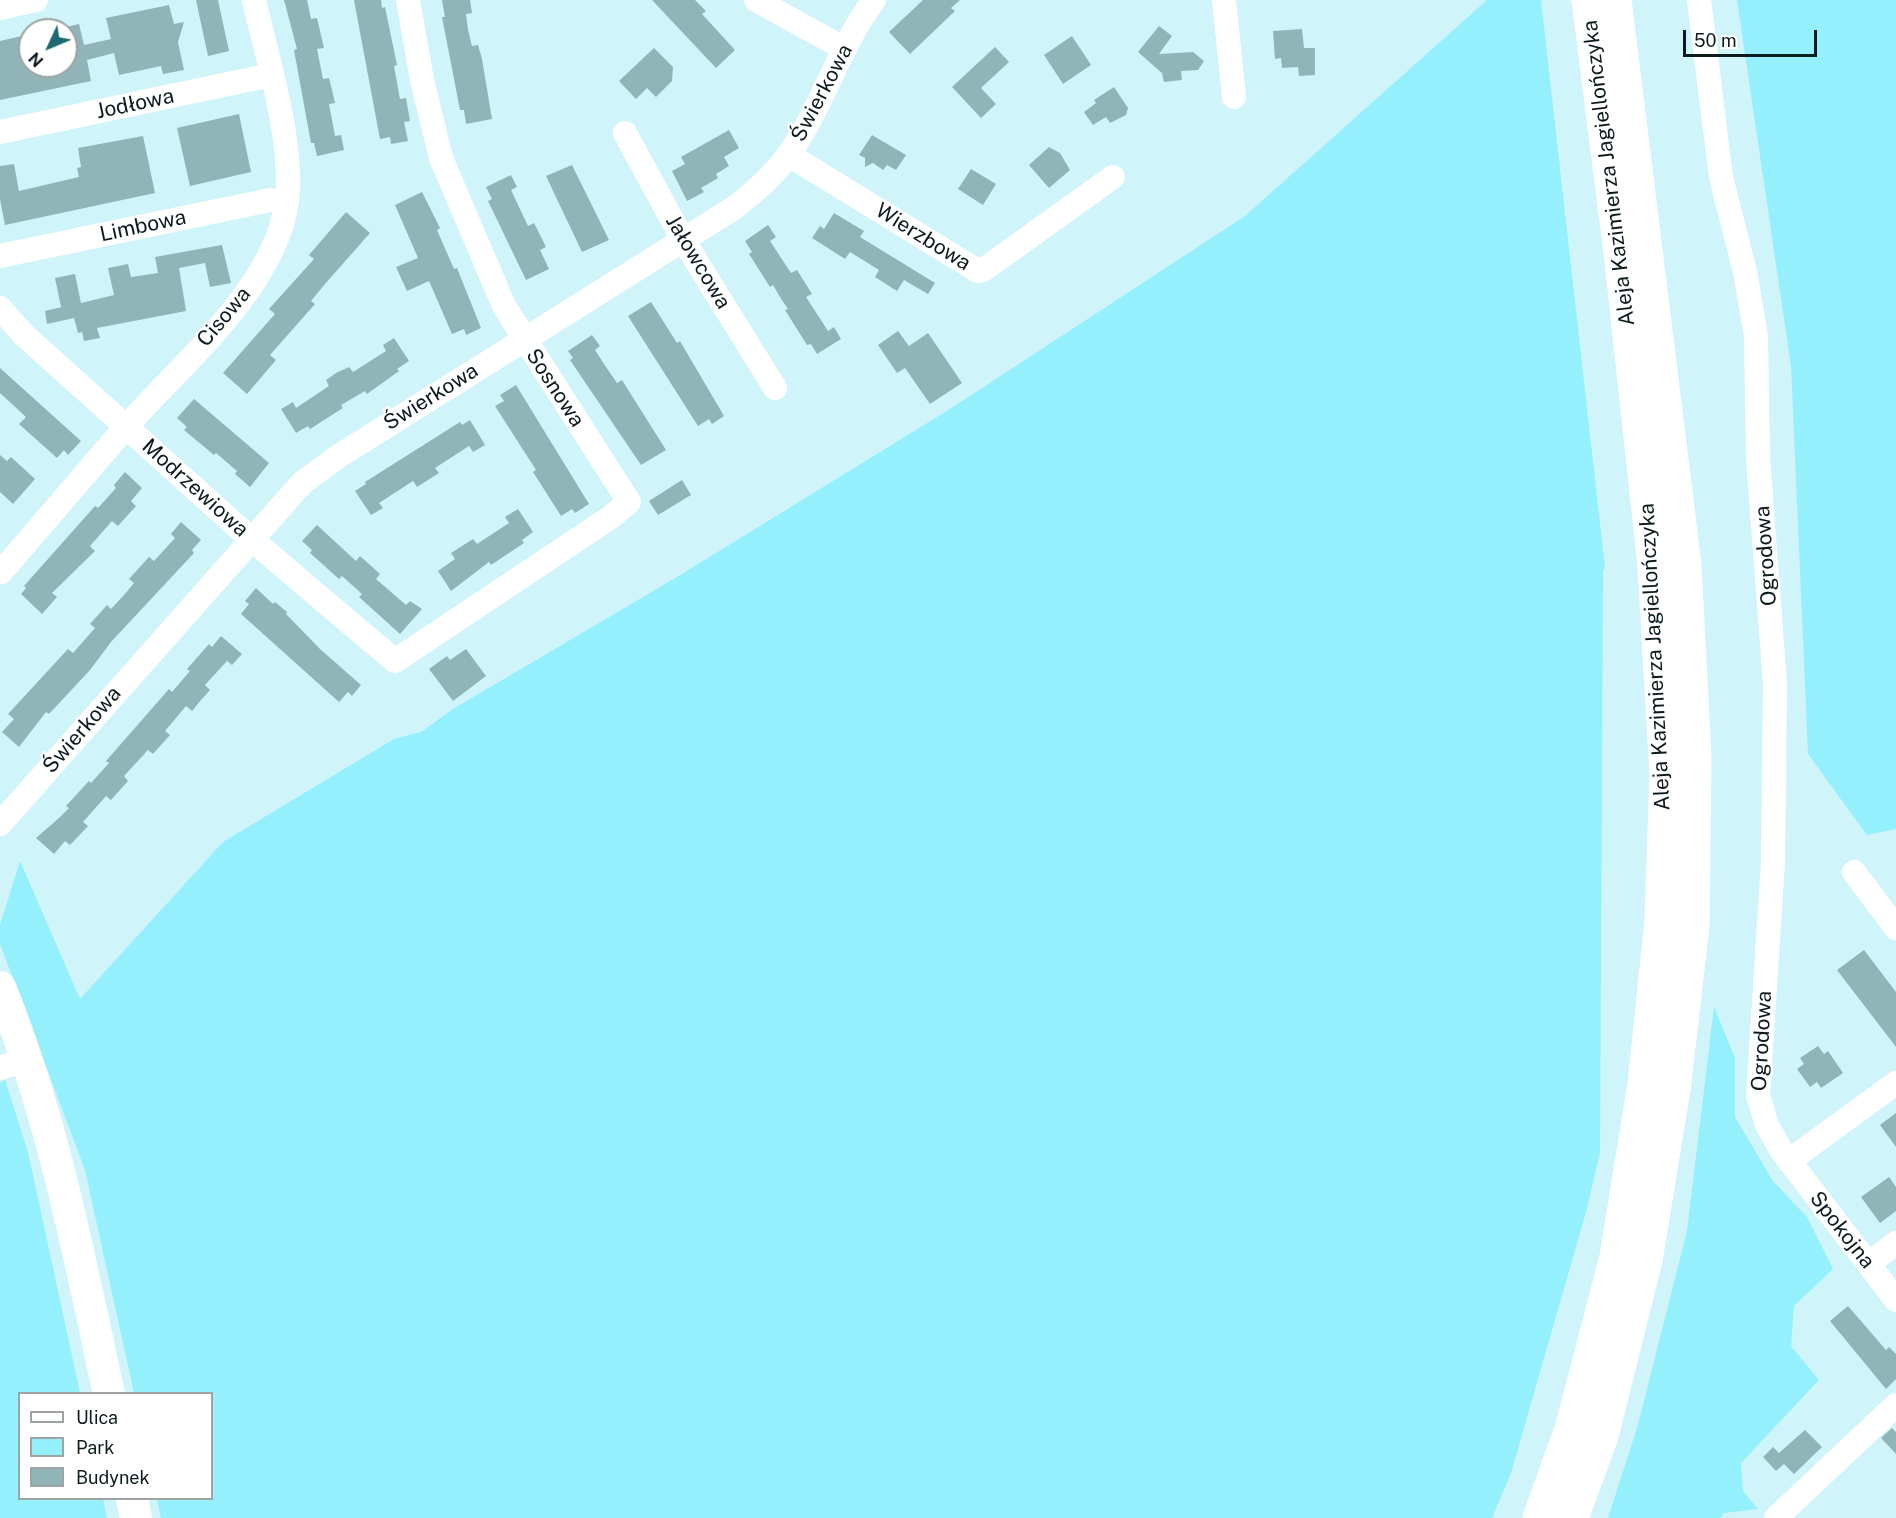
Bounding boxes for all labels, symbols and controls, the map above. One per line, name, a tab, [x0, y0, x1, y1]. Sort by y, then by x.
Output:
north arrow	[18, 18, 78, 78]
scale bar	[1686, 18, 1820, 56]
street label: Aleja Kazimierza Jagiellończyka	[1578, 19, 1640, 327]
text: 50 m	[1694, 30, 1737, 51]
street label: Świerkowa	[786, 40, 858, 146]
text: N	[25, 48, 47, 71]
street label: Jodłowa	[94, 83, 176, 125]
street label: Wierzbowa	[871, 198, 975, 276]
street label: Limbowa	[98, 205, 188, 247]
street label: Jałowcowa	[660, 210, 736, 314]
street label: Cisowa	[192, 282, 256, 352]
street label: Sosnowa	[520, 344, 590, 432]
street label: Świerkowa	[379, 358, 483, 436]
street label: Modrzewiowa	[137, 434, 253, 542]
street label: Aleja Kazimierza Jagiellończyka	[1634, 503, 1676, 811]
street label: Ogrodowa	[1750, 505, 1782, 607]
street label: Świerkowa	[38, 681, 126, 779]
street label: Ogrodowa	[1747, 990, 1777, 1092]
street label: Spokojna	[1804, 1186, 1880, 1274]
legend	[18, 1392, 213, 1500]
text: Ulica	[76, 1407, 118, 1428]
text: Park	[76, 1437, 114, 1458]
text: Budynek	[76, 1467, 150, 1488]

